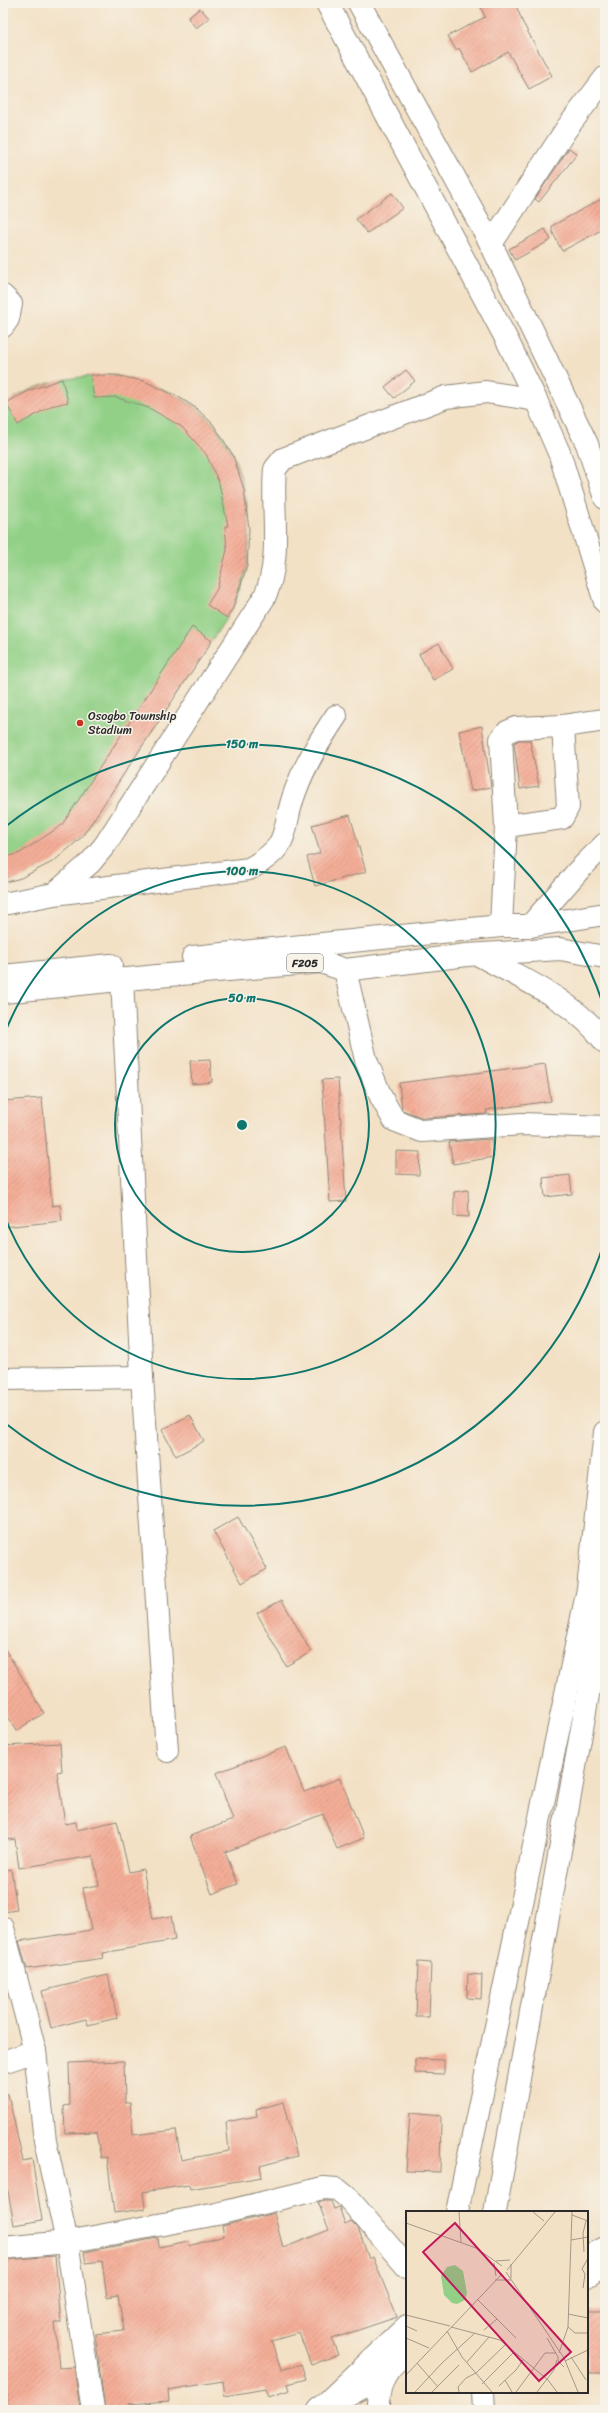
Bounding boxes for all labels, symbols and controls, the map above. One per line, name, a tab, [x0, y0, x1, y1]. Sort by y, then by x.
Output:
place label: Osogbo Township Stadium	[88, 705, 177, 741]
marker: Osogbo Township Stadium	[75, 718, 85, 728]
text: 150 m	[226, 733, 259, 755]
text: 100 m	[226, 860, 259, 882]
road number: F205	[287, 954, 323, 972]
text: 50 m	[228, 987, 256, 1009]
centre of rings	[235, 1118, 249, 1132]
inset map	[406, 2211, 588, 2393]

